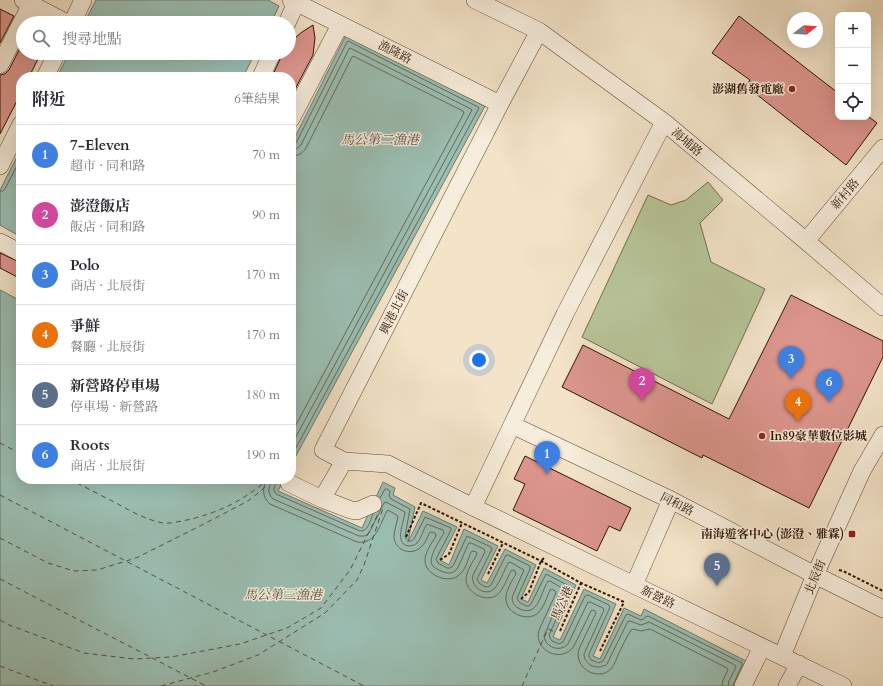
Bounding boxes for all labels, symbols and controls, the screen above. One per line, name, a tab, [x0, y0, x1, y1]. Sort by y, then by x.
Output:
north arrow	[787, 12, 823, 48]
map controls	[835, 12, 871, 120]
button: +	[835, 12, 871, 48]
search box	[16, 16, 296, 60]
icon: search	[30, 27, 52, 49]
text: 搜尋地點	[62, 29, 122, 49]
street label: 漁隆路	[375, 37, 415, 67]
button: −	[835, 48, 871, 84]
place label: 澎湖舊發電廠	[712, 81, 784, 97]
marker: 澎湖舊發電廠	[787, 84, 797, 94]
button: locate	[835, 84, 871, 120]
text: 附近	[32, 88, 66, 111]
text: 6筆結果	[234, 90, 280, 108]
street label: 海埔路	[668, 124, 706, 160]
water label: 馬公第二漁港	[341, 131, 421, 149]
text: 7-Eleven	[70, 135, 130, 155]
text: 1	[42, 146, 48, 164]
text: 70 m	[252, 146, 280, 164]
text: 超市 · 同和路	[70, 157, 145, 175]
street label: 新村路	[827, 175, 863, 213]
text: 澎澄飯店	[70, 196, 130, 216]
text: 2	[42, 206, 48, 224]
text: 90 m	[252, 206, 280, 224]
text: 飯店 · 同和路	[70, 218, 145, 236]
text: Polo	[70, 255, 100, 275]
text: 3	[42, 266, 48, 284]
text: 170 m	[246, 266, 280, 284]
text: 商店 · 北辰街	[70, 277, 145, 295]
street label: 興港北街	[376, 286, 412, 337]
text: 爭鮮	[70, 316, 100, 336]
text: 4	[42, 326, 48, 344]
text: 170 m	[246, 326, 280, 344]
text: 餐廳 · 北辰街	[70, 338, 145, 356]
pin: 3	[778, 346, 804, 379]
your location	[469, 350, 489, 370]
pin: 2	[629, 368, 655, 401]
pin: 6	[816, 369, 842, 402]
text: 新營路停車場	[70, 376, 160, 396]
text: 5	[42, 386, 48, 404]
text: 180 m	[246, 386, 280, 404]
pin: 4	[785, 389, 811, 422]
text: 停車場 · 新營路	[70, 398, 158, 416]
place label: In89豪華數位影城	[770, 428, 867, 444]
marker: In89豪華數位影城	[757, 431, 767, 441]
text: Roots	[70, 435, 109, 455]
pin: 1	[534, 441, 560, 474]
text: 6	[42, 446, 48, 464]
text: 190 m	[246, 446, 280, 464]
text: 商店 · 北辰街	[70, 457, 145, 475]
street label: 同和路	[657, 489, 697, 519]
place label: 南海遊客中心 (澎澄、雅霖)	[701, 526, 844, 542]
marker: 南海遊客中心 (澎澄、雅霖)	[847, 529, 857, 539]
pin: 5	[704, 553, 730, 586]
street label: 北辰街	[801, 556, 830, 597]
street label: 新營路	[638, 582, 678, 612]
street label: 馬公港	[547, 583, 577, 623]
water label: 馬公第三漁港	[244, 586, 324, 604]

